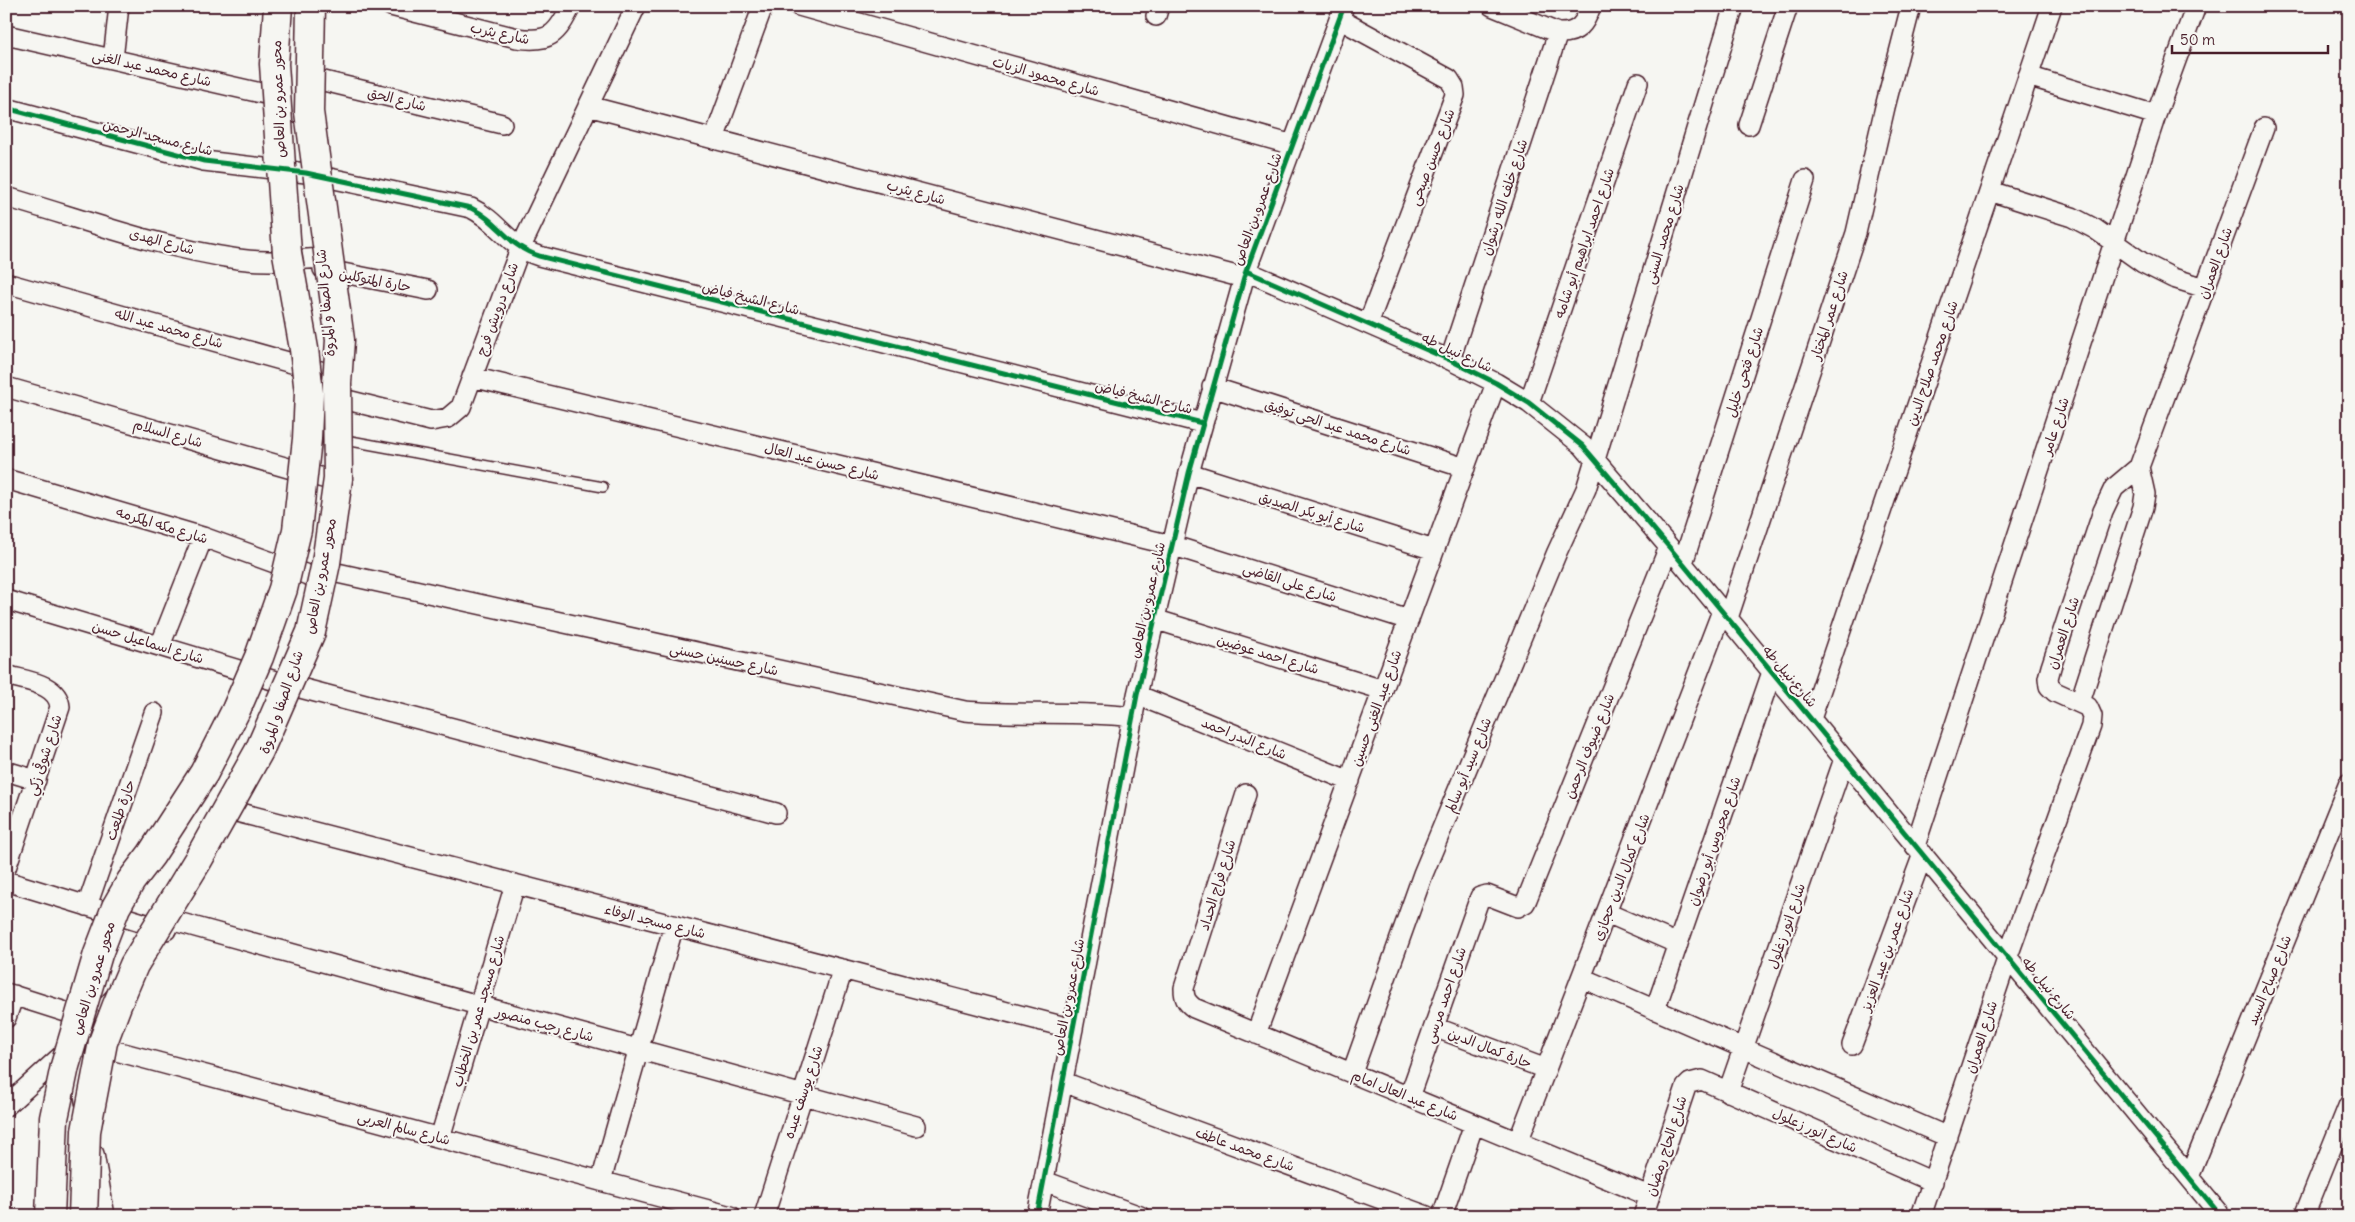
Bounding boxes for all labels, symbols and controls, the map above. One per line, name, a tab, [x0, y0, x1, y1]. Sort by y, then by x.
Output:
street label: شارع يثرب	[469, 18, 531, 49]
scale bar	[2172, 22, 2329, 54]
text: 50 m	[2180, 30, 2215, 49]
street label: محور عمرو بن العاص	[267, 40, 289, 158]
street label: شارع محمد عبد الغنى	[90, 46, 213, 91]
street label: شارع محمود الزيات	[990, 52, 1102, 101]
street label: شارع الحق	[366, 83, 428, 116]
street label: شارع حسن صبحى	[1405, 106, 1460, 208]
street label: شارع مسجد الرحمن	[101, 115, 215, 160]
street label: شارع خلف الله رشوان	[1477, 137, 1532, 258]
street label: شارع عمرو بن العاص	[1228, 150, 1287, 268]
street label: شارع احمد ابراهيم أبو شامه	[1550, 166, 1620, 321]
street label: شارع يثرب	[884, 176, 947, 209]
street label: شارع محمد السنى	[1640, 182, 1689, 286]
street label: شارع الهدى	[127, 224, 197, 259]
street label: شارع العمران	[2194, 225, 2237, 302]
street label: شارع الصفا و المروة	[311, 248, 340, 358]
street label: شارع درويش فرج	[472, 260, 523, 359]
street label: حارة المتوكلين	[338, 264, 412, 296]
street label: شارع عمر المختار	[1806, 268, 1853, 363]
street label: شارع الشيخ فياض	[700, 277, 802, 320]
street label: شارع محمد صلاح الدين	[1902, 298, 1963, 428]
street label: شارع محمد عبد الله	[112, 304, 225, 353]
street label: شارع فتحى خليل	[1721, 324, 1768, 420]
street label: شارع نبيل طه	[1418, 328, 1495, 377]
street label: شارع الشيخ فياض	[1093, 376, 1195, 419]
street label: شارع محمد عبد الحى توفيق	[1262, 395, 1413, 460]
street label: شارع عامر	[2037, 395, 2074, 458]
street label: شارع السلام	[131, 415, 205, 453]
street label: شارع حسن عبد العال	[763, 438, 881, 485]
street label: شارع أبو بكر الصديق	[1257, 487, 1367, 538]
street label: شارع مكه المكرمه	[114, 502, 210, 548]
street label: محور عمرو بن العاص	[300, 516, 340, 636]
street label: شارع عمرو بن العاص	[1125, 540, 1170, 660]
street label: شارع على القاضى	[1241, 558, 1339, 607]
street label: شارع العمران	[2043, 594, 2084, 672]
street label: شارع اسماعيل حسن	[90, 616, 206, 668]
street label: شارع احمد عوضين	[1215, 630, 1321, 679]
street label: شارع حسنين حسنى	[668, 639, 780, 680]
street label: شارع نبيل طه	[1758, 641, 1821, 712]
street label: شارع عبد الغنى حسين	[1347, 647, 1406, 769]
street label: شارع الصفا و المروة	[255, 648, 308, 756]
street label: شارع ضيوف الرحمن	[1560, 691, 1619, 802]
street label: شارع شوقى زكي	[22, 712, 69, 799]
street label: شارع البدر احمد	[1198, 713, 1289, 764]
street label: شارع سيد أبو سالم	[1441, 715, 1497, 816]
street label: شارع محروس أبو رضوان	[1683, 774, 1746, 908]
street label: حارة طلعت	[101, 777, 139, 843]
street label: شارع كمال الدين حجازى	[1588, 811, 1654, 943]
street label: شارع فراج الحداد	[1195, 837, 1240, 933]
street label: شارع انور زغلول	[1763, 881, 1810, 972]
street label: شارع عمر بن عبد العزيز	[1856, 886, 1919, 1015]
street label: شارع مسجد الوفاء	[602, 900, 707, 943]
street label: محور عمرو بن العاص	[67, 919, 119, 1037]
street label: شارع صباح السيد	[2243, 932, 2296, 1028]
street label: شارع مسجد عمر بن الخطاب	[448, 933, 509, 1089]
street label: شارع عمرو بن العاص	[1048, 937, 1089, 1057]
street label: شارع احمد مرسى	[1420, 944, 1471, 1046]
street label: شارع نبيل طه	[2017, 953, 2080, 1024]
street label: شارع العمران	[1961, 998, 2002, 1076]
street label: شارع رجب منصور	[493, 1002, 596, 1047]
street label: حارة كمال الدين	[1445, 1024, 1535, 1072]
street label: شارع يوسف عبده	[779, 1043, 827, 1141]
street label: شارع عبد العال امام	[1349, 1066, 1461, 1126]
street label: شارع الحاج رمضان	[1641, 1093, 1692, 1199]
street label: شارع انور زعلول	[1770, 1103, 1860, 1158]
street label: شارع سالم العربى	[355, 1107, 452, 1151]
street label: شارع محمد عاطف	[1193, 1123, 1297, 1176]

